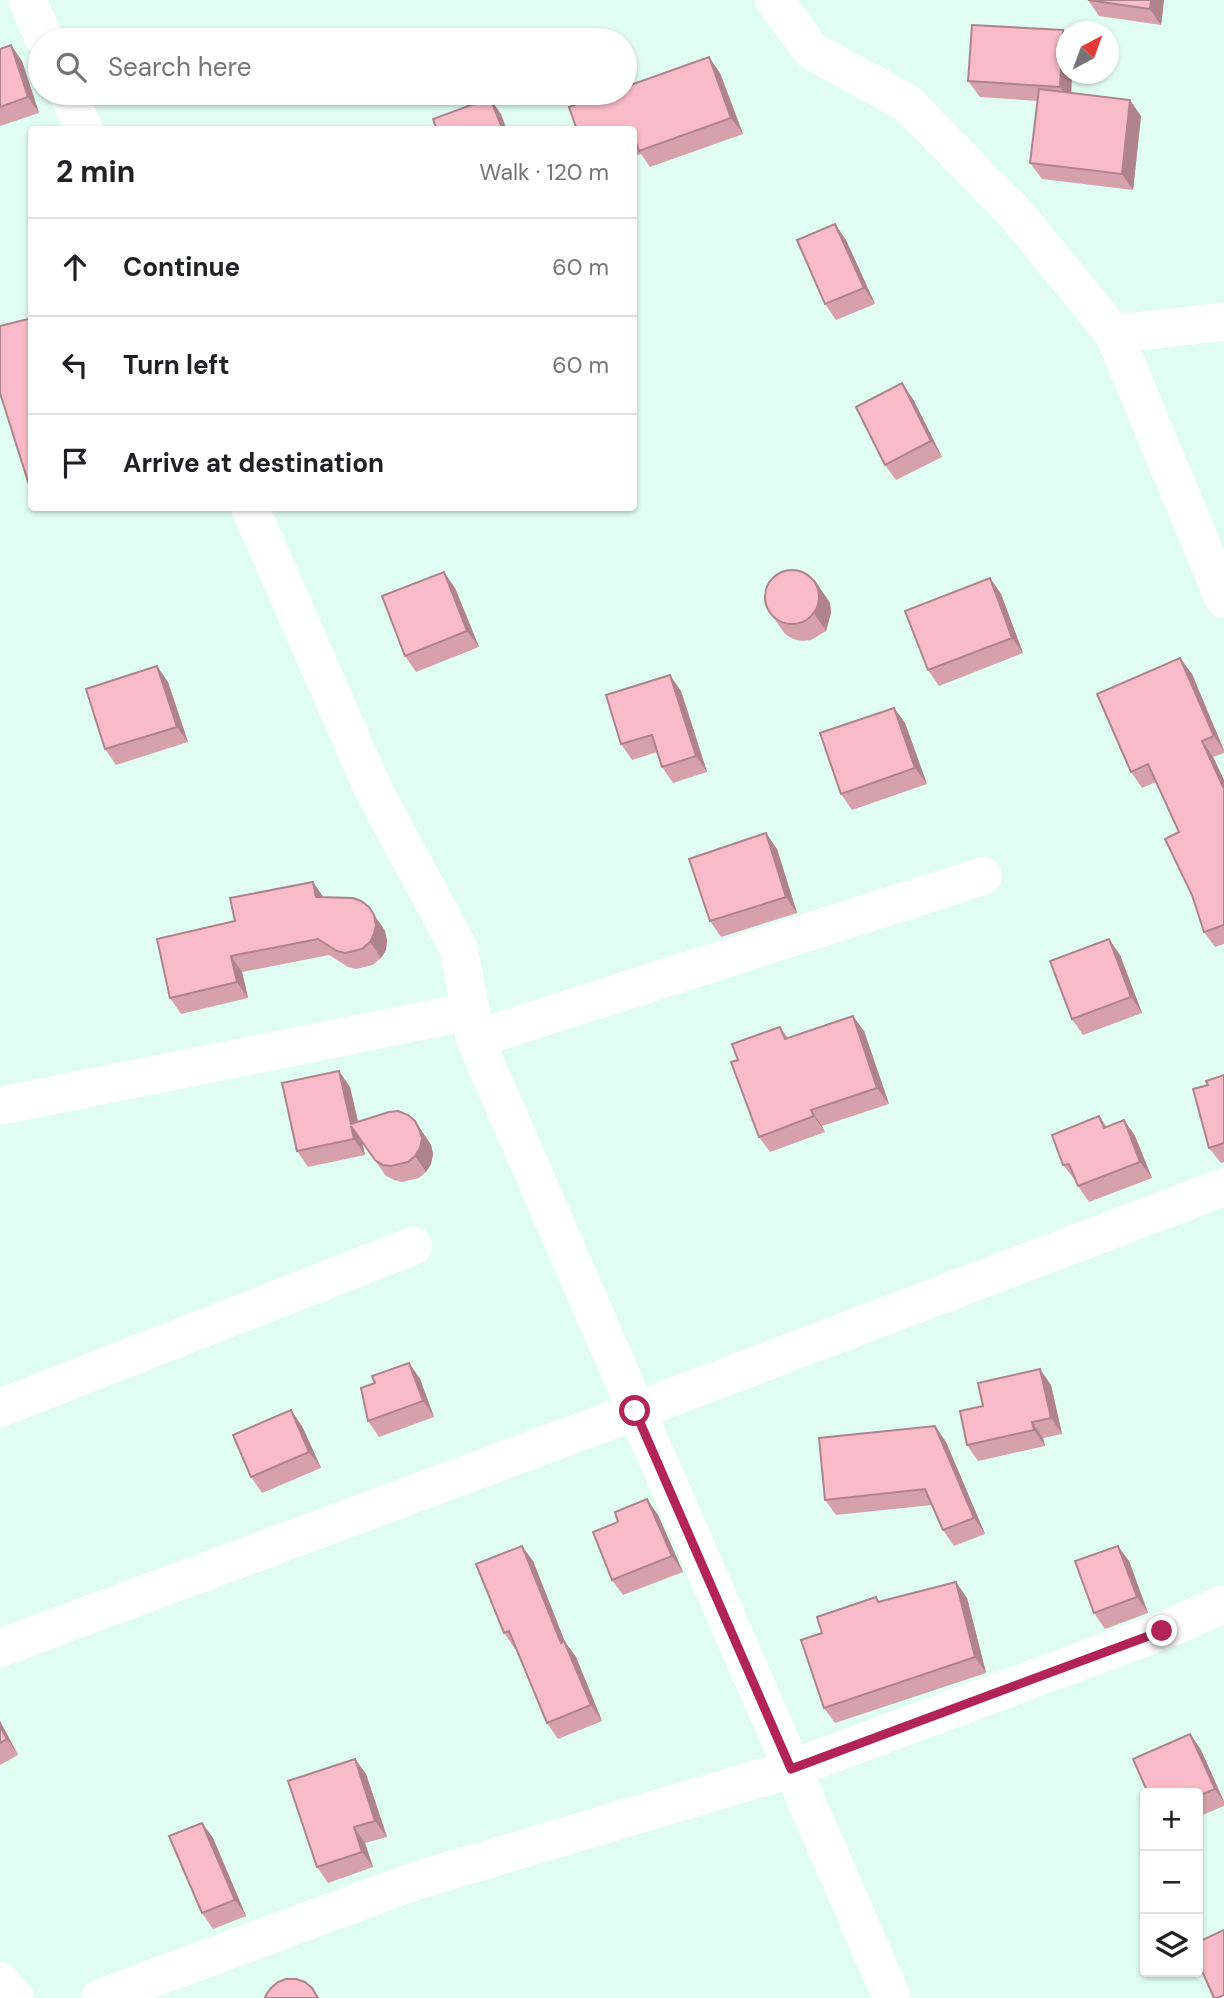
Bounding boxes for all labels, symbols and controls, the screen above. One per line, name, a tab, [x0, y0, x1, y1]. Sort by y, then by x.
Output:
north arrow	[1056, 21, 1119, 84]
search box	[28, 28, 637, 105]
icon: search	[52, 48, 90, 86]
text: Search here	[108, 50, 251, 84]
text: 2 min	[56, 152, 135, 191]
text: Walk · 120 m	[479, 157, 609, 187]
icon: ahead	[56, 248, 94, 286]
text: Continue	[123, 250, 240, 284]
text: 60 m	[552, 252, 609, 282]
icon: left	[56, 346, 94, 384]
text: Turn left	[123, 348, 230, 382]
text: 60 m	[552, 350, 609, 380]
icon: arrive	[56, 444, 94, 482]
text: Arrive at destination	[123, 446, 384, 480]
route start	[619, 1395, 650, 1426]
route end	[1146, 1615, 1177, 1646]
map controls	[1140, 1788, 1203, 1977]
button: +	[1140, 1788, 1203, 1851]
button: −	[1140, 1851, 1203, 1914]
button: layers	[1140, 1914, 1203, 1977]

